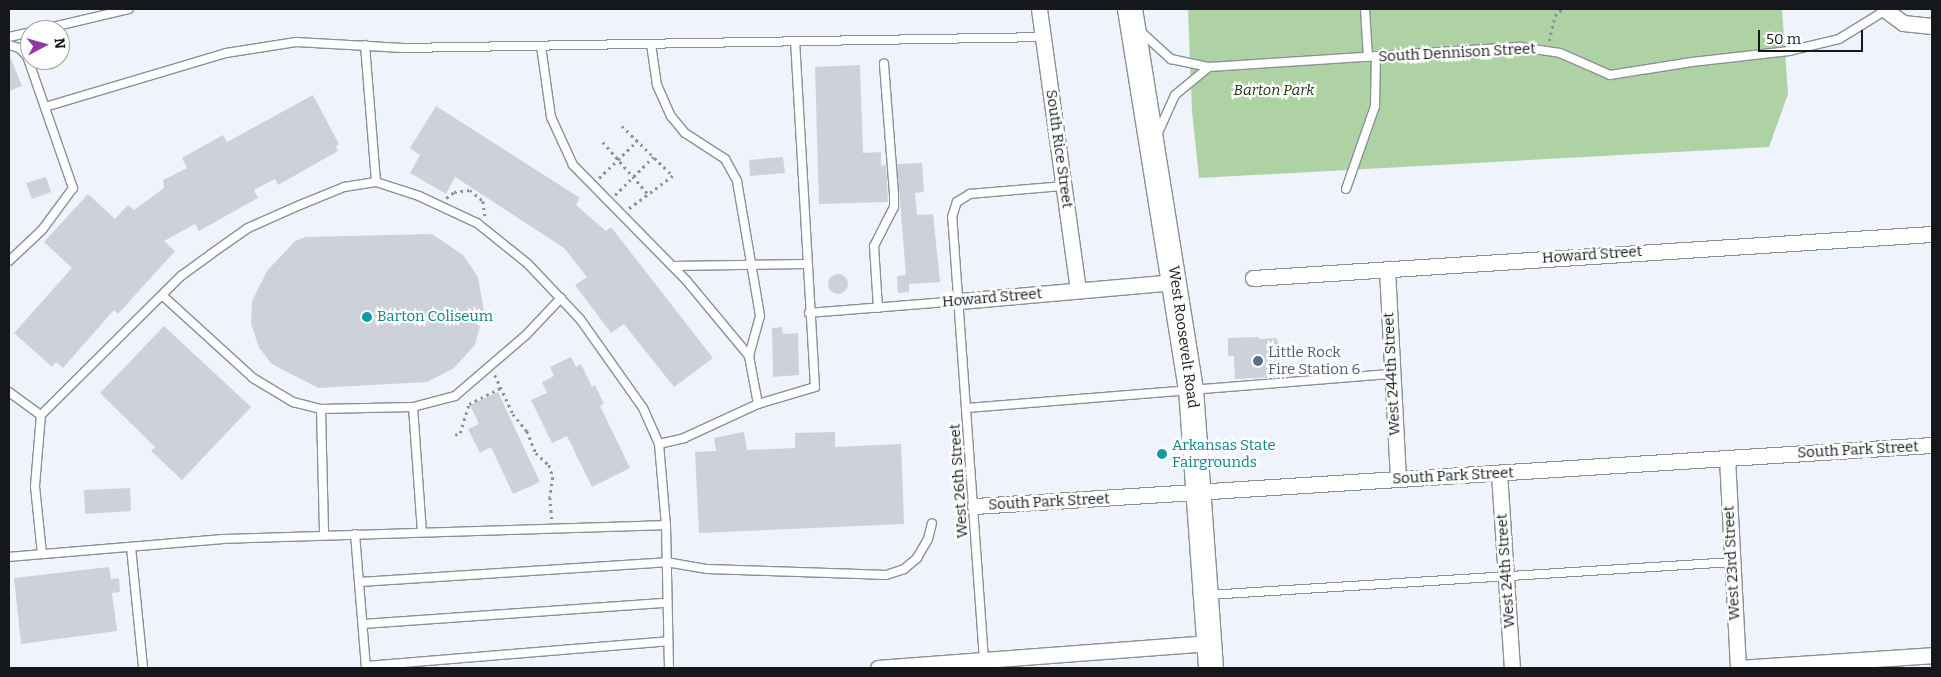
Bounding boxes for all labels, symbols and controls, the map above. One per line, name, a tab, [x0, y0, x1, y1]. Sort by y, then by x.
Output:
north arrow	[20, 20, 70, 70]
scale bar	[1761, 20, 1866, 52]
text: 50 m	[1766, 30, 1801, 48]
text: N	[50, 37, 68, 50]
street label: South Dennison Street	[1378, 40, 1536, 66]
park label: Barton Park	[1234, 82, 1314, 100]
street label: South Rice Street	[1042, 89, 1076, 209]
street label: Howard Street	[1541, 243, 1643, 267]
street label: West Roosevelt Road	[1164, 265, 1202, 409]
street label: Howard Street	[941, 285, 1043, 311]
place label: Barton Coliseum	[377, 308, 493, 326]
marker: Barton Coliseum	[361, 311, 373, 323]
street label: West 244th Street	[1380, 312, 1404, 436]
place label: Little Rock Fire Station 6	[1268, 343, 1360, 378]
marker: Little Rock Fire Station 6	[1252, 355, 1264, 367]
street label: West 26th Street	[946, 423, 972, 539]
place label: Arkansas State Fairgrounds	[1172, 436, 1276, 471]
street label: South Park Street	[1797, 438, 1919, 462]
marker: Arkansas State Fairgrounds	[1156, 448, 1168, 460]
street label: South Park Street	[1392, 464, 1514, 488]
street label: South Park Street	[988, 490, 1110, 514]
street label: West 23rd Street	[1720, 505, 1744, 621]
street label: West 24th Street	[1493, 513, 1519, 629]

